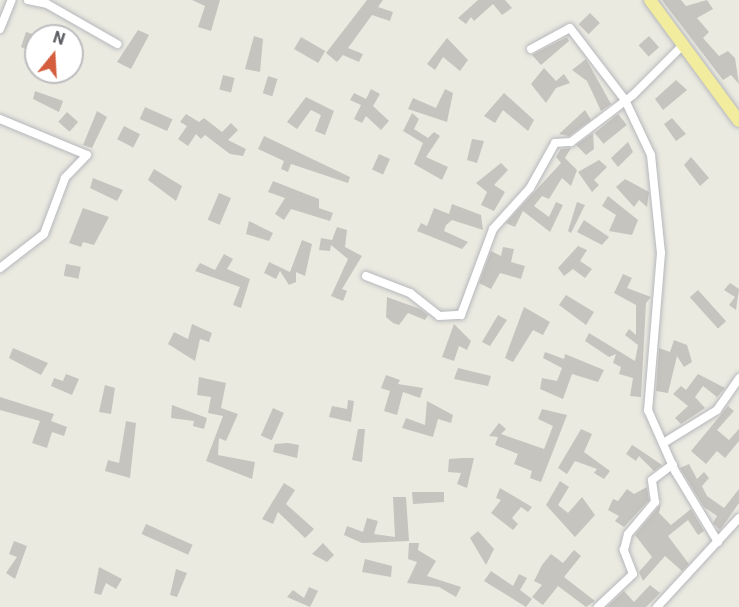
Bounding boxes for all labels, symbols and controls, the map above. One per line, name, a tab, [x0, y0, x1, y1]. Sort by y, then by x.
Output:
north arrow	[24, 24, 84, 84]
text: N	[51, 28, 67, 49]

